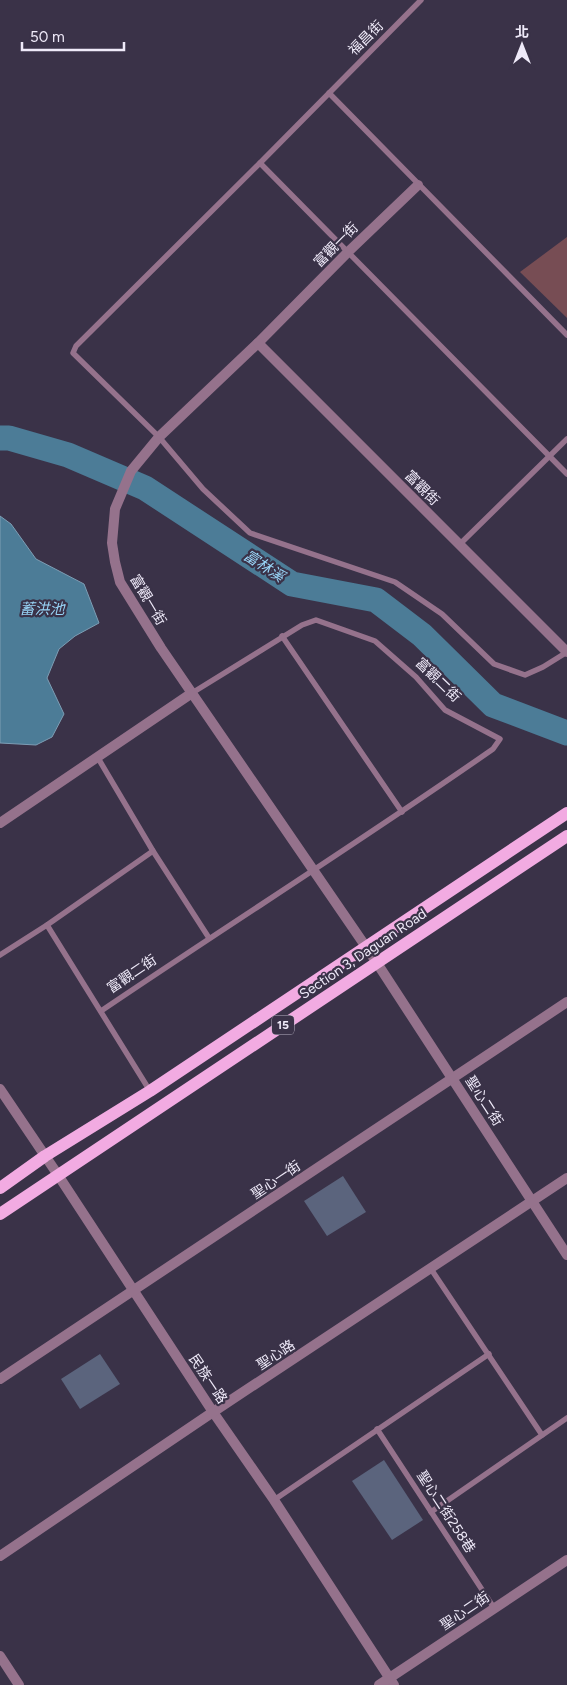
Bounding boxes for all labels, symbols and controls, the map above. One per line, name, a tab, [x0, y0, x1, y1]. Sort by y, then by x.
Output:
street label: 福昌街	[345, 17, 387, 59]
scale bar	[22, 20, 125, 52]
north arrow	[497, 20, 547, 70]
text: 北	[515, 24, 529, 41]
text: 50 m	[30, 28, 65, 46]
street label: 富觀一街	[310, 219, 362, 271]
street label: 富觀街	[401, 467, 443, 509]
water label: 富林溪	[240, 546, 289, 587]
street label: 富觀一街	[126, 572, 170, 628]
water label: 蓄洪池	[19, 600, 66, 618]
street label: 富觀二街	[412, 654, 464, 706]
street label: Section 3, Daguan Road	[296, 905, 430, 1003]
street label: 富觀二街	[104, 951, 160, 997]
road number: 15	[272, 1016, 294, 1034]
street label: 聖心二街	[462, 1073, 506, 1129]
street label: 聖心一街	[248, 1157, 304, 1203]
street label: 聖心路	[254, 1336, 298, 1374]
street label: 民族一路	[185, 1351, 231, 1407]
street label: 聖心二街258巷	[413, 1468, 479, 1556]
street label: 聖心二街	[437, 1588, 493, 1634]

